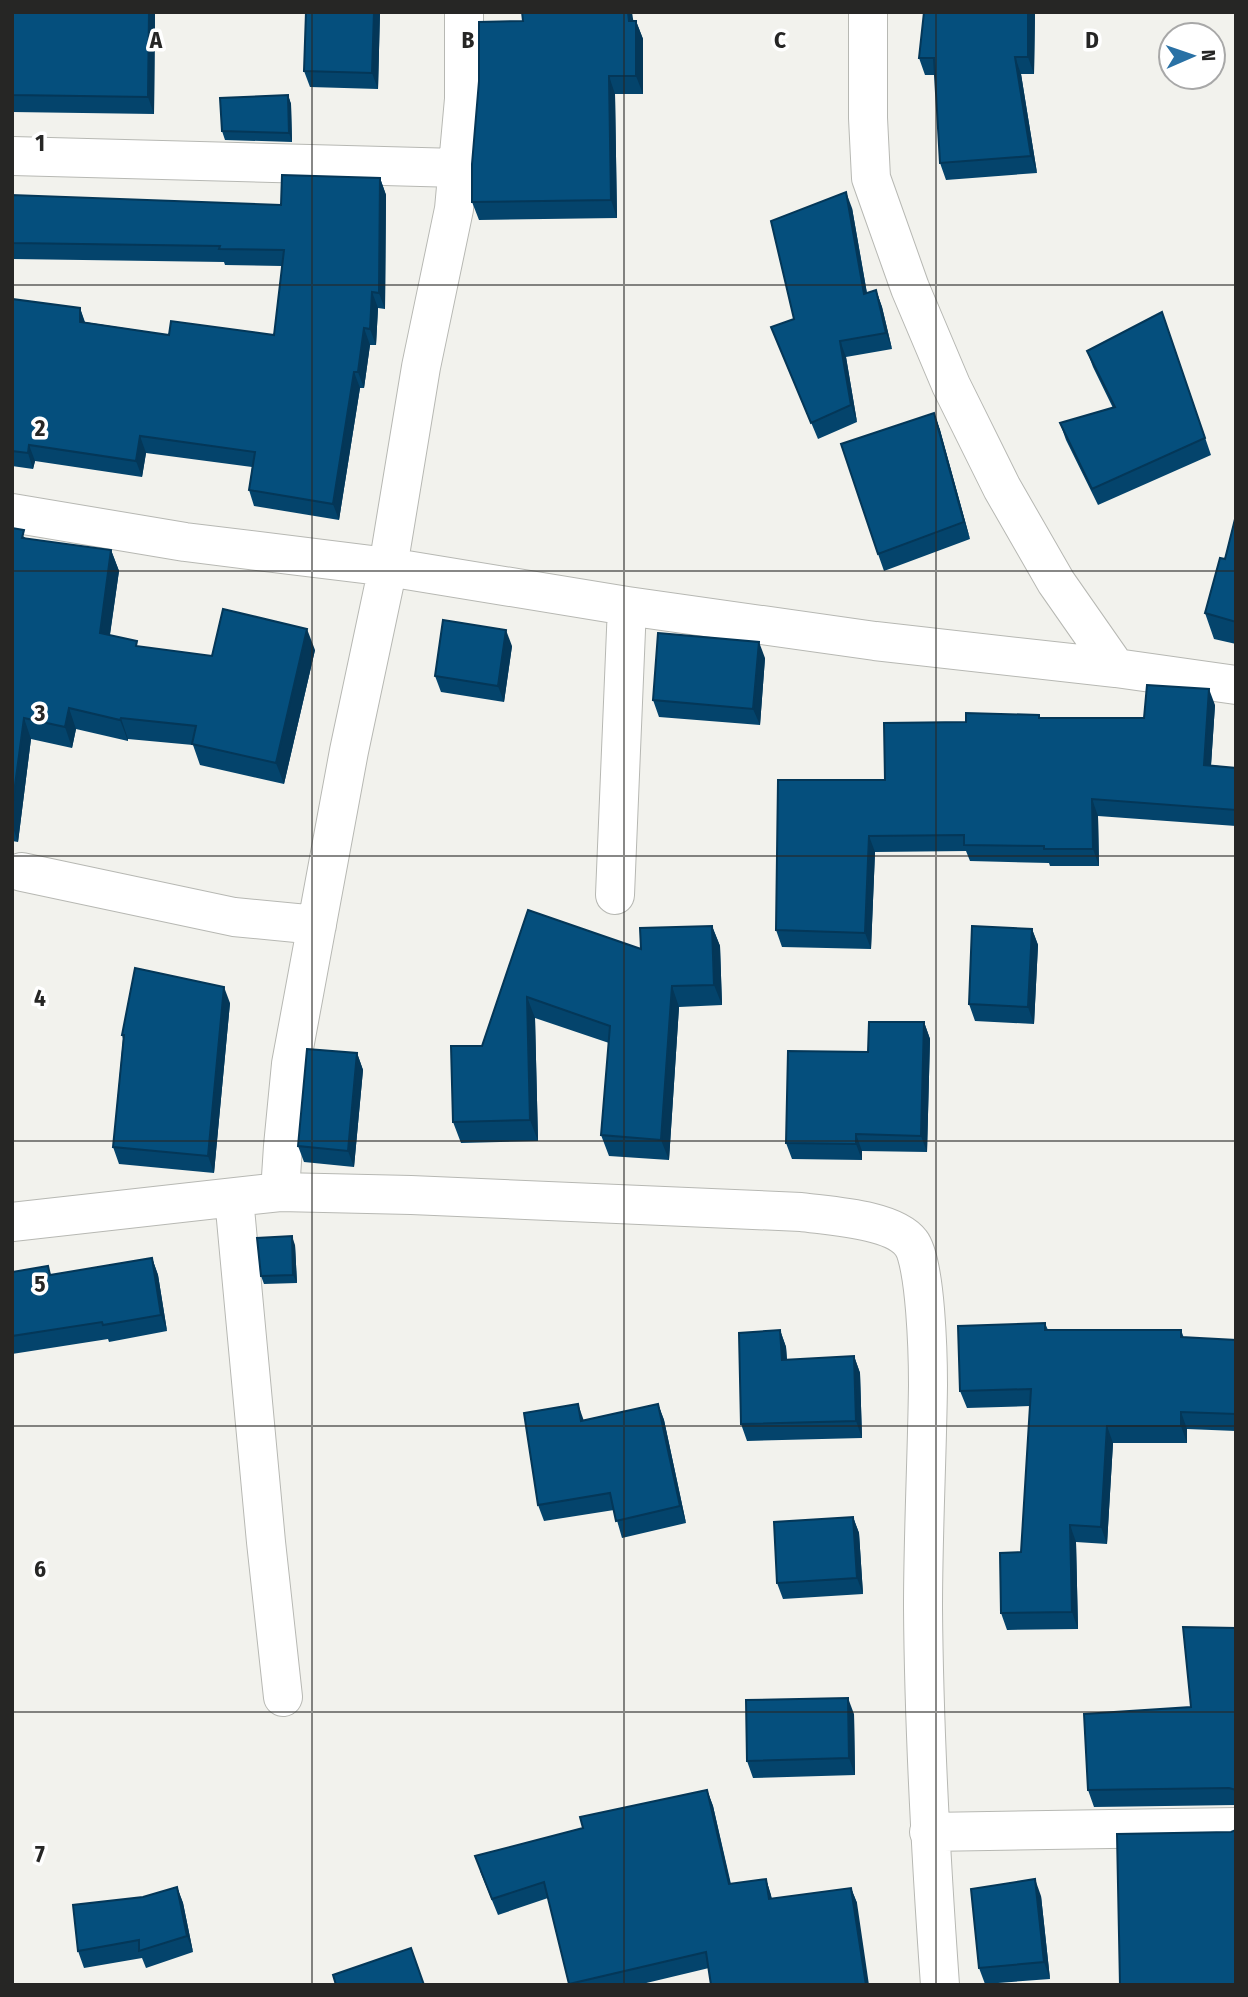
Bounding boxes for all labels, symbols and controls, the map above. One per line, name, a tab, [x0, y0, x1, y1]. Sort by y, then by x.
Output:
north arrow	[1157, 21, 1227, 91]
text: A	[149, 26, 163, 54]
text: B	[462, 26, 475, 54]
text: C	[774, 26, 786, 54]
text: D	[1085, 26, 1099, 54]
text: N	[1197, 49, 1220, 62]
text: 1	[35, 129, 45, 157]
text: 2	[34, 414, 46, 442]
text: 3	[34, 699, 46, 727]
text: 4	[34, 984, 46, 1012]
text: 5	[34, 1270, 46, 1298]
text: 6	[34, 1555, 46, 1583]
text: 7	[35, 1840, 45, 1868]

